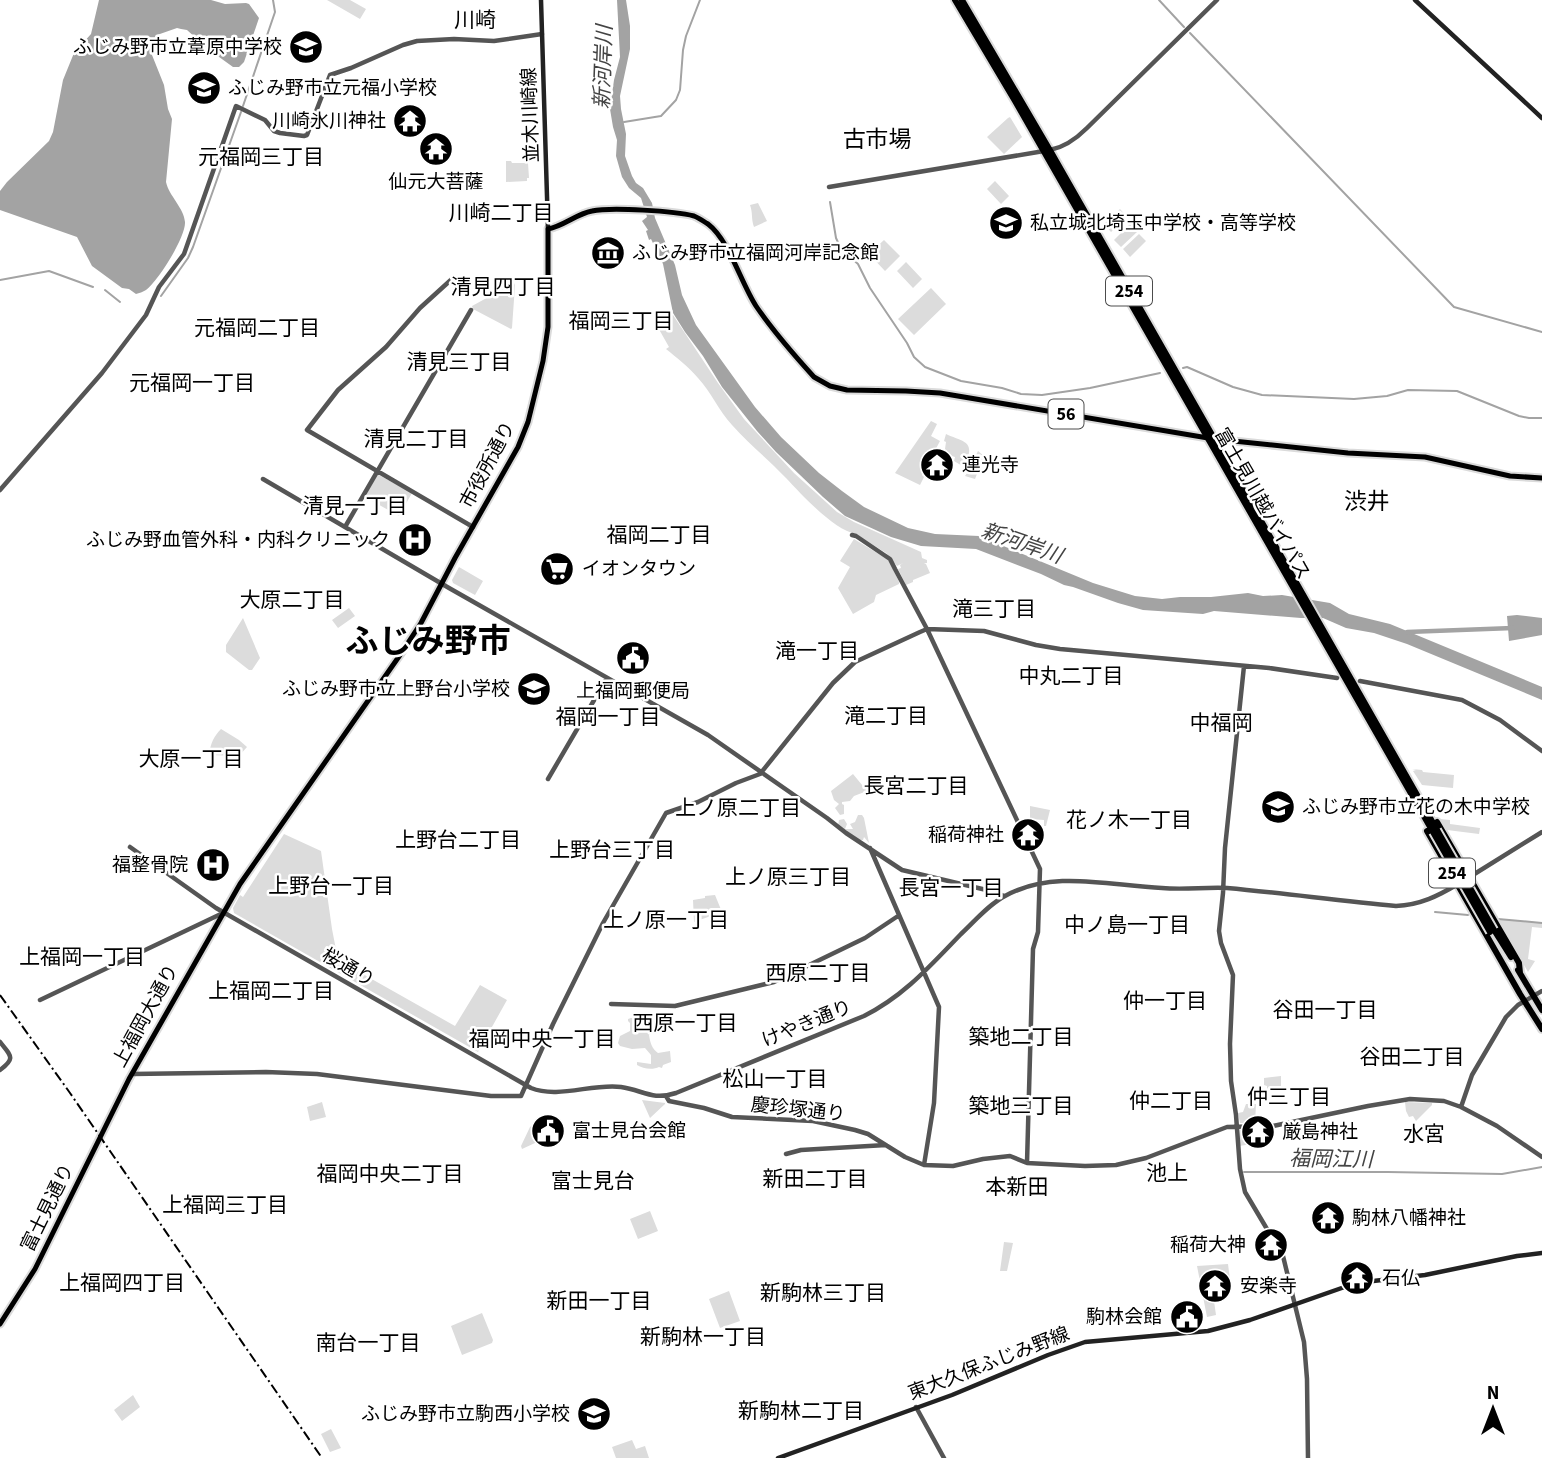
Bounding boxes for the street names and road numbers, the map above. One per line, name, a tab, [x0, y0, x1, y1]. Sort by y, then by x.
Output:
street label: 並木川崎線	[516, 67, 546, 163]
road number: 254	[1106, 276, 1152, 306]
road number: 56	[1048, 400, 1084, 428]
street label: 市役所通り	[454, 417, 522, 513]
street label: 富士見川越バイパス	[1208, 423, 1316, 585]
road number: 254	[1429, 858, 1475, 888]
street label: 桜通り	[317, 942, 379, 994]
street label: 上福岡大通り	[107, 960, 185, 1072]
street label: けやき通り	[758, 994, 856, 1054]
street label: 慶珍塚通り	[749, 1092, 847, 1128]
street label: 富士見通り	[15, 1159, 81, 1257]
street label: 東大久保ふじみ野線	[904, 1321, 1074, 1407]

